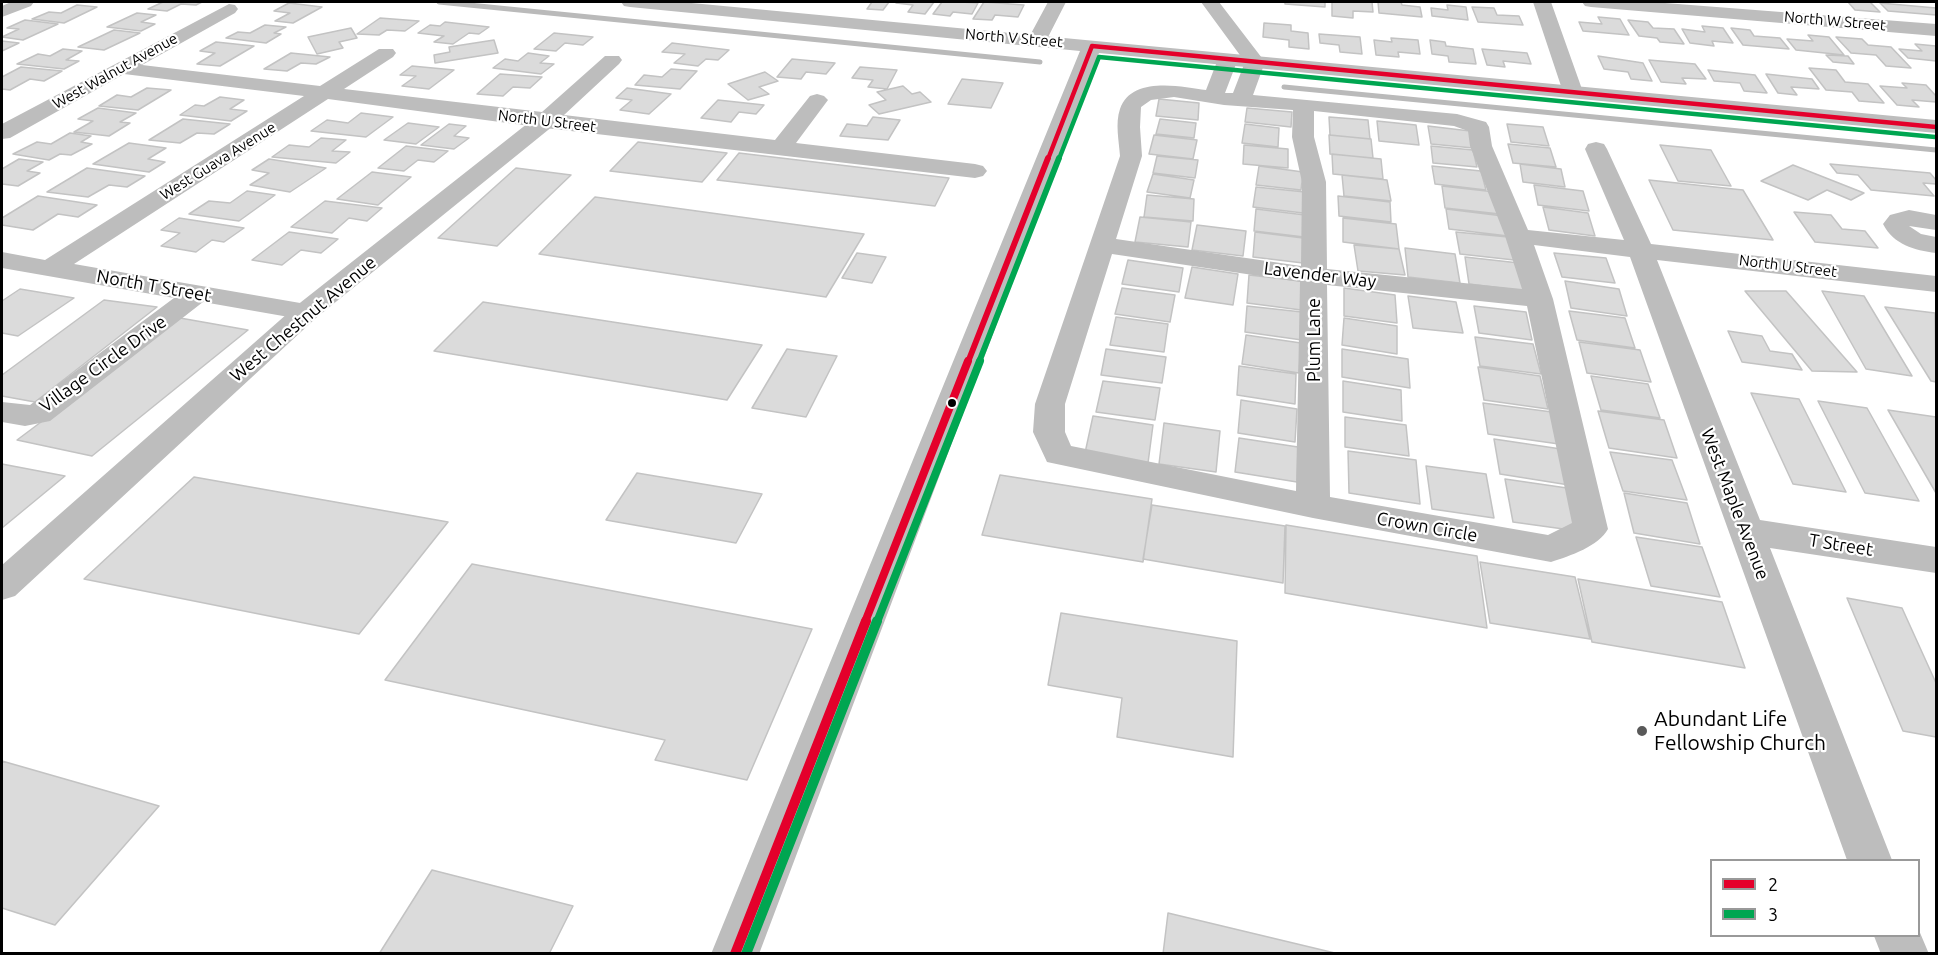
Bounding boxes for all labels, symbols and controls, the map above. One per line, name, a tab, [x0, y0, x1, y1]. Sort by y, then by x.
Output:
street label: North W Street	[1783, 8, 1887, 34]
street label: North V Street	[964, 25, 1064, 51]
street label: West Walnut Avenue	[49, 29, 181, 113]
street label: North U Street	[497, 106, 597, 136]
street label: West Guava Avenue	[157, 118, 279, 204]
street label: North U Street	[1738, 251, 1838, 281]
street label: West Chestnut Avenue	[226, 252, 380, 386]
street label: Lavender Way	[1263, 257, 1377, 293]
street label: North T Street	[95, 265, 213, 307]
street label: Plum Lane	[1303, 298, 1325, 382]
street label: Village Circle Drive	[35, 311, 171, 417]
unlabelled marker	[946, 397, 958, 409]
street label: West Maple Avenue	[1696, 425, 1774, 583]
street label: Crown Circle	[1375, 508, 1479, 546]
street label: T Street	[1808, 529, 1874, 561]
place label: Abundant Life Fellowship Church	[1654, 706, 1826, 756]
marker: Abundant Life Fellowship Church	[1635, 724, 1649, 738]
legend	[1710, 859, 1920, 937]
text: 2	[1768, 874, 1778, 894]
text: 3	[1768, 904, 1778, 924]

